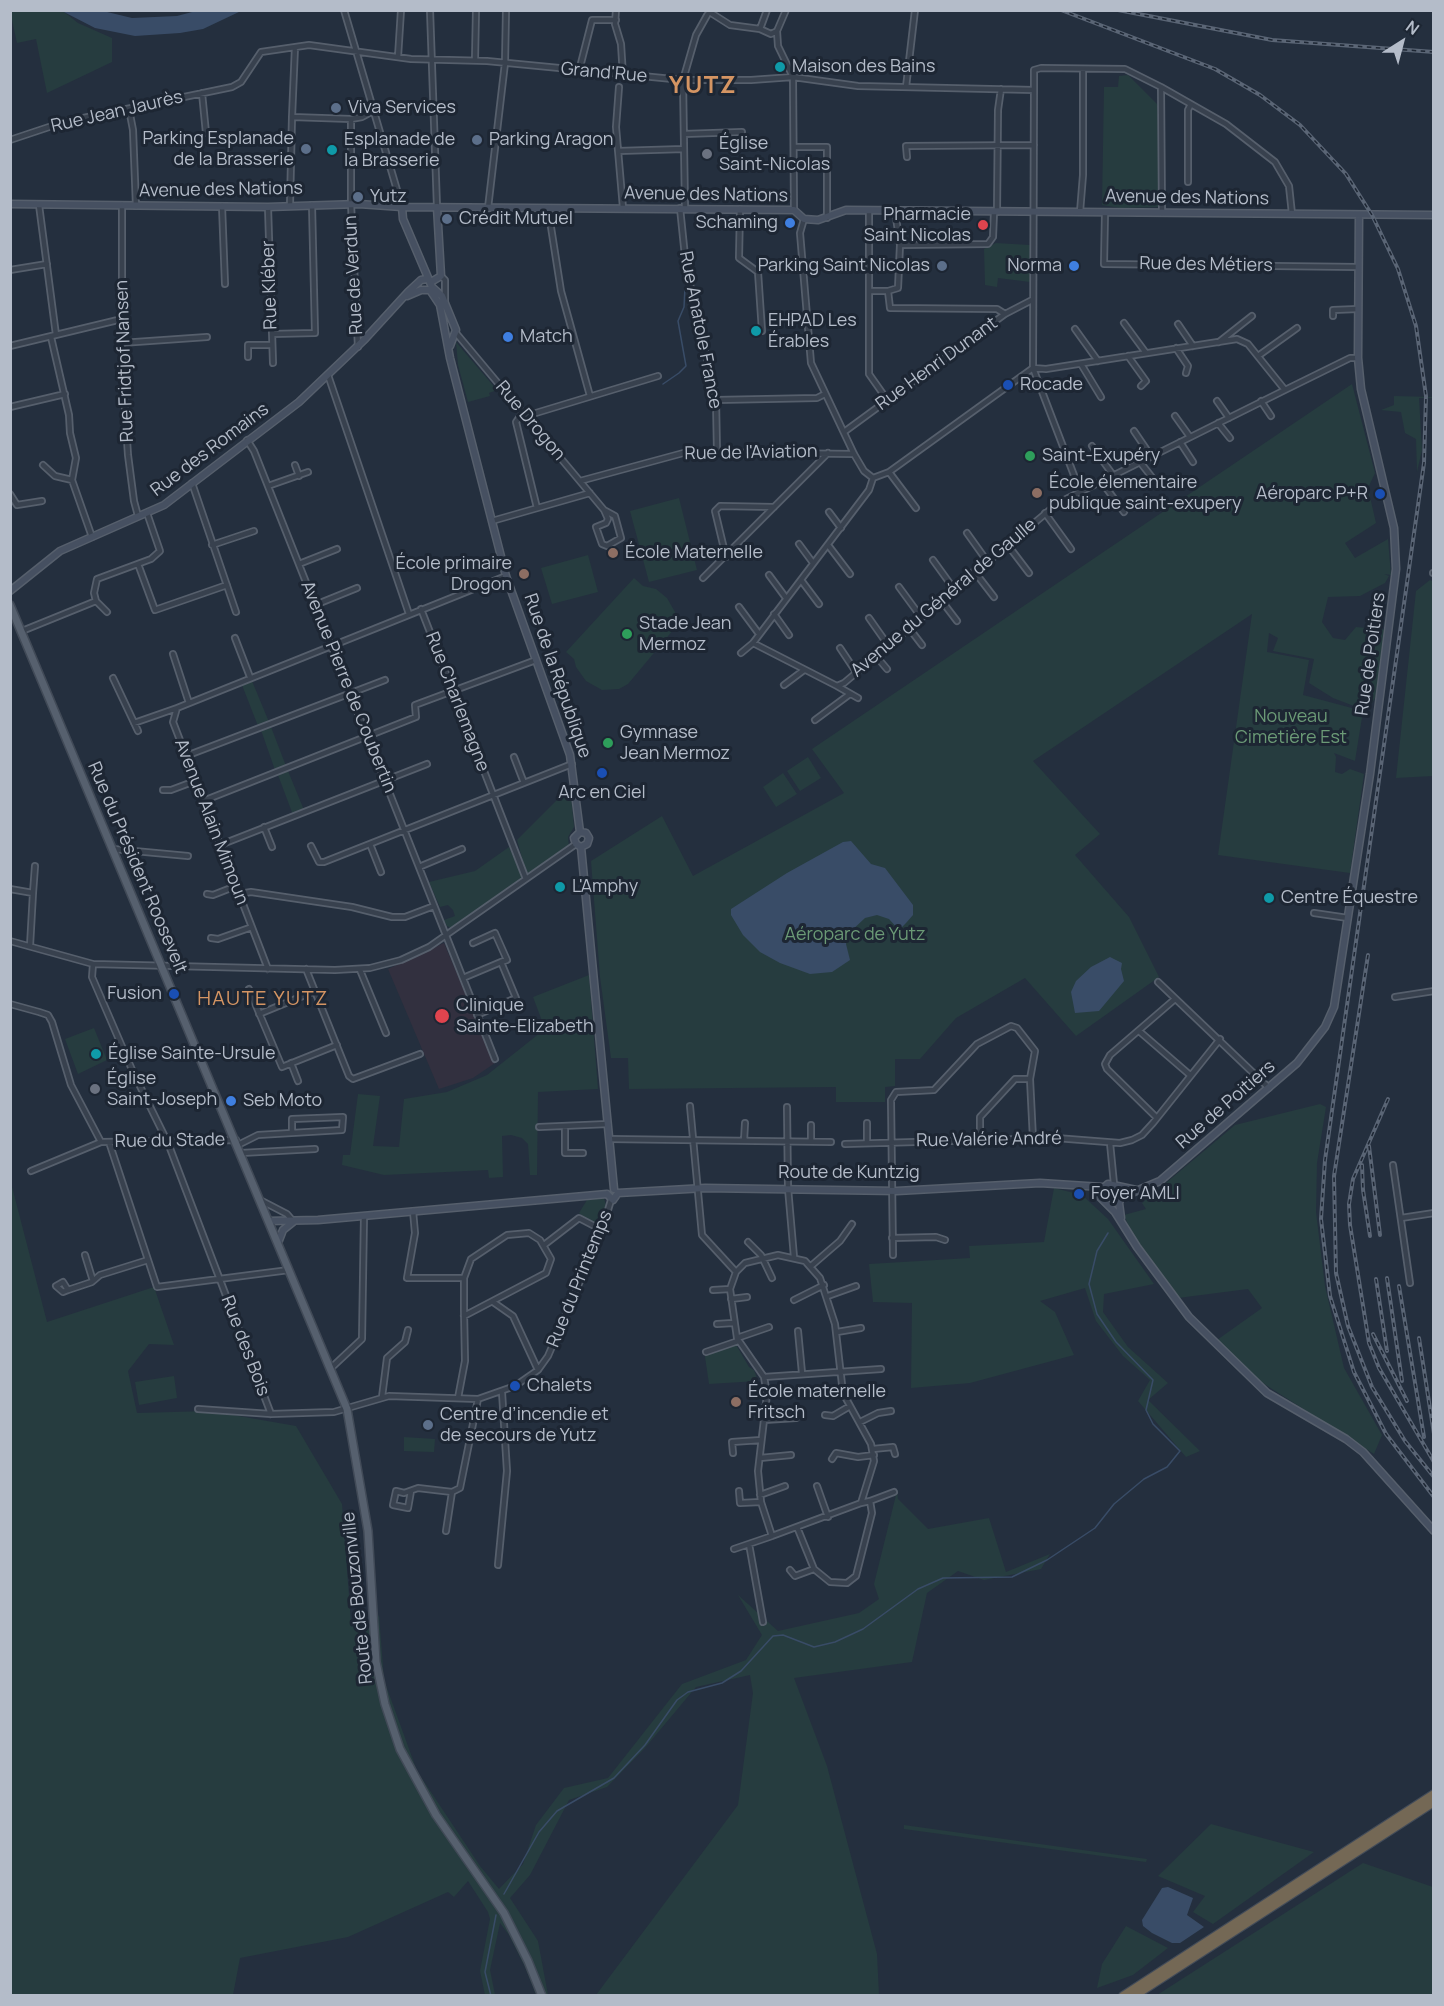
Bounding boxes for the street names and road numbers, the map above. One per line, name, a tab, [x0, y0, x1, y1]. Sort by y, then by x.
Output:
street label: Grand'Rue	[560, 58, 648, 88]
street label: Rue Jean Jaurès	[49, 86, 185, 138]
street label: Avenue des Nations	[139, 178, 303, 202]
street label: Avenue des Nations	[624, 183, 788, 207]
street label: Avenue des Nations	[1105, 186, 1269, 210]
street label: Rue de Verdun	[340, 215, 368, 335]
street label: Rue Kléber	[258, 240, 282, 330]
street label: Rue Anatole France	[674, 249, 726, 411]
street label: Rue des Métiers	[1139, 253, 1273, 277]
street label: Rue Fridtjof Nansen	[111, 280, 139, 442]
street label: Rue Henri Dunant	[872, 313, 1002, 415]
street label: Rue Drogon	[490, 377, 570, 465]
street label: Rue des Romains	[147, 399, 273, 501]
street label: Rue de l'Aviation	[684, 441, 818, 465]
street label: Avenue du Général de Gaulle	[847, 514, 1041, 682]
street label: Avenue Pierre de Coubertin	[296, 578, 400, 796]
street label: Rue de la République	[519, 591, 595, 761]
street label: Rue de Poitiers	[1352, 591, 1390, 717]
street label: Rue Charlemagne	[420, 629, 494, 775]
street label: Avenue Alain Mimoun	[169, 736, 253, 908]
street label: Rue du Président Roosevelt	[83, 759, 191, 977]
street label: Rue de Poitiers	[1172, 1056, 1280, 1154]
street label: Rue Valérie André	[916, 1128, 1062, 1152]
street label: Rue du Stade	[115, 1129, 225, 1153]
street label: Route de Kuntzig	[778, 1162, 920, 1184]
street label: Rue du Printemps	[543, 1207, 617, 1351]
street label: Rue des Bois	[216, 1293, 274, 1399]
street label: Route de Bouzonville	[338, 1511, 378, 1685]

